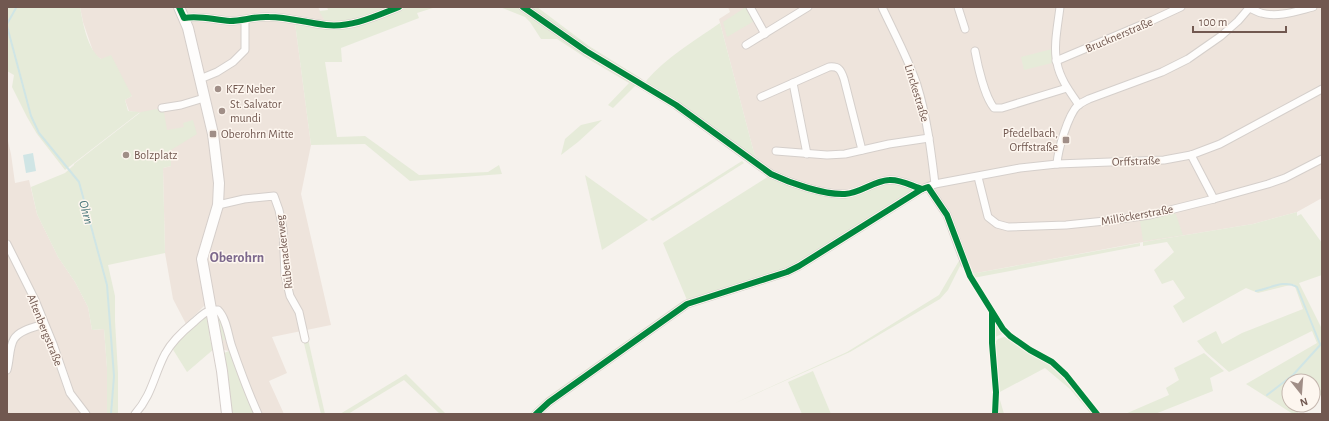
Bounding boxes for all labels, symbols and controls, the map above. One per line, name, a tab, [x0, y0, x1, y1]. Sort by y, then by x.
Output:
scale bar	[1193, 8, 1286, 34]
street label: Brucknerstraße	[1084, 15, 1154, 55]
text: 100 m	[1199, 16, 1227, 28]
street label: Linckestraße	[903, 63, 931, 123]
place label: KFZ Neber	[226, 83, 275, 95]
marker: KFZ Neber	[213, 84, 223, 94]
place label: St. Salvator mundi	[230, 98, 282, 124]
marker: St. Salvator mundi	[217, 106, 227, 116]
place label: Pfedelbach, Orffstraße	[1003, 127, 1058, 153]
place label: Oberohrn Mitte	[221, 128, 294, 140]
marker: Oberohrn Mitte	[208, 129, 218, 139]
marker: Pfedelbach, Orffstraße	[1061, 135, 1071, 145]
place label: Bolzplatz	[134, 149, 178, 161]
marker: Bolzplatz	[121, 150, 131, 160]
street label: Orffstraße	[1112, 154, 1160, 168]
water label: Ohrn	[76, 199, 95, 226]
street label: Millöckerstraße	[1100, 203, 1174, 227]
street label: Rübenackerweg	[273, 214, 295, 290]
district label: Oberohrn	[210, 251, 264, 265]
street label: Altenbergstraße	[25, 292, 65, 368]
north arrow	[1281, 373, 1321, 413]
text: N	[1299, 396, 1309, 408]

